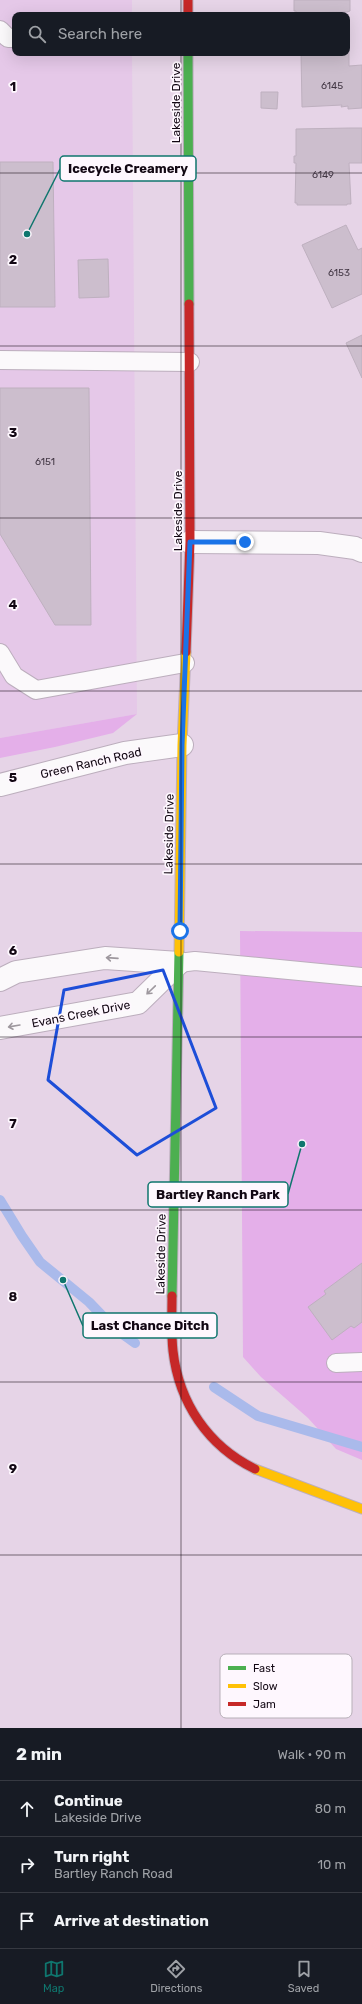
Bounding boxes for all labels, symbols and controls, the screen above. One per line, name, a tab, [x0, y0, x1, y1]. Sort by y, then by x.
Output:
search box	[12, 12, 350, 56]
icon: search	[26, 23, 48, 45]
text: Search here	[58, 25, 142, 43]
street label: Lakeside Drive	[169, 62, 183, 143]
text: 1	[10, 79, 16, 94]
house number: 6145	[321, 80, 343, 92]
callout: Icecycle Creamery	[60, 156, 196, 181]
text: Icecycle Creamery	[68, 161, 188, 176]
house number: 6149	[312, 169, 334, 181]
text: 2	[9, 252, 17, 267]
house number: 6153	[328, 267, 350, 279]
text: 3	[9, 425, 18, 440]
house number: 6151	[35, 456, 55, 468]
street label: Lakeside Drive	[171, 470, 185, 551]
route end	[236, 533, 254, 551]
text: 4	[9, 597, 18, 612]
street label: Green Ranch Road	[39, 745, 143, 781]
text: 5	[9, 770, 17, 785]
street label: Lakeside Drive	[161, 793, 177, 874]
route start	[171, 922, 189, 940]
text: 6	[9, 943, 18, 958]
one-way arrow	[106, 955, 119, 962]
one-way arrow	[146, 985, 156, 995]
street label: Evans Creek Drive	[30, 998, 132, 1030]
one-way arrow	[8, 1022, 21, 1030]
text: 7	[9, 1116, 17, 1131]
callout: Bartley Ranch Park	[148, 1182, 288, 1207]
text: Bartley Ranch Park	[156, 1187, 280, 1202]
street label: Lakeside Drive	[153, 1213, 169, 1294]
text: 8	[9, 1289, 18, 1304]
callout: Last Chance Ditch	[83, 1313, 217, 1338]
text: Last Chance Ditch	[91, 1318, 209, 1333]
text: 9	[9, 1461, 17, 1476]
legend	[220, 1654, 352, 1718]
text: Fast	[253, 1662, 276, 1675]
text: Slow	[253, 1680, 278, 1693]
text: Jam	[253, 1698, 276, 1711]
text: 2 min	[16, 1744, 62, 1764]
text: Walk · 90 m	[278, 1747, 346, 1762]
text: Continue	[54, 1792, 123, 1810]
icon: ahead	[16, 1798, 38, 1820]
text: 80 m	[315, 1801, 346, 1816]
text: Lakeside Drive	[54, 1810, 141, 1825]
text: Turn right	[54, 1848, 129, 1866]
icon: right	[16, 1854, 38, 1876]
text: 10 m	[317, 1857, 346, 1872]
text: Bartley Ranch Road	[54, 1866, 173, 1881]
icon: arrive	[16, 1910, 38, 1932]
text: Arrive at destination	[54, 1912, 209, 1930]
tab: Map	[43, 1958, 65, 1995]
tab: Directions	[150, 1958, 202, 1995]
tab: Saved	[288, 1958, 319, 1995]

